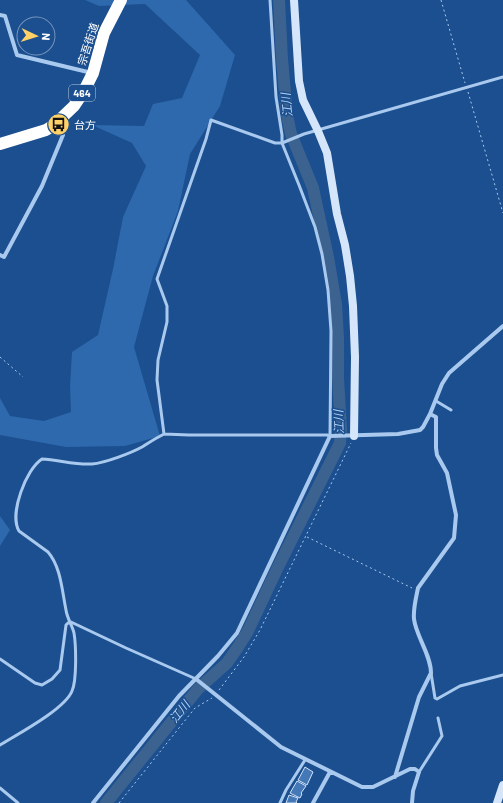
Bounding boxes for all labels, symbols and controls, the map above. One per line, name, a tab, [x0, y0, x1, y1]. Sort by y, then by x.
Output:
north arrow	[16, 16, 56, 56]
street label: 宗吾街道	[75, 21, 101, 67]
text: N	[40, 33, 53, 41]
road number: 464	[69, 85, 95, 101]
water label: 江川	[278, 90, 294, 118]
bus stop icon: 台方	[46, 112, 72, 138]
place label: 台方	[74, 118, 96, 131]
water label: 江川	[331, 408, 345, 434]
water label: 江川	[166, 696, 193, 725]

